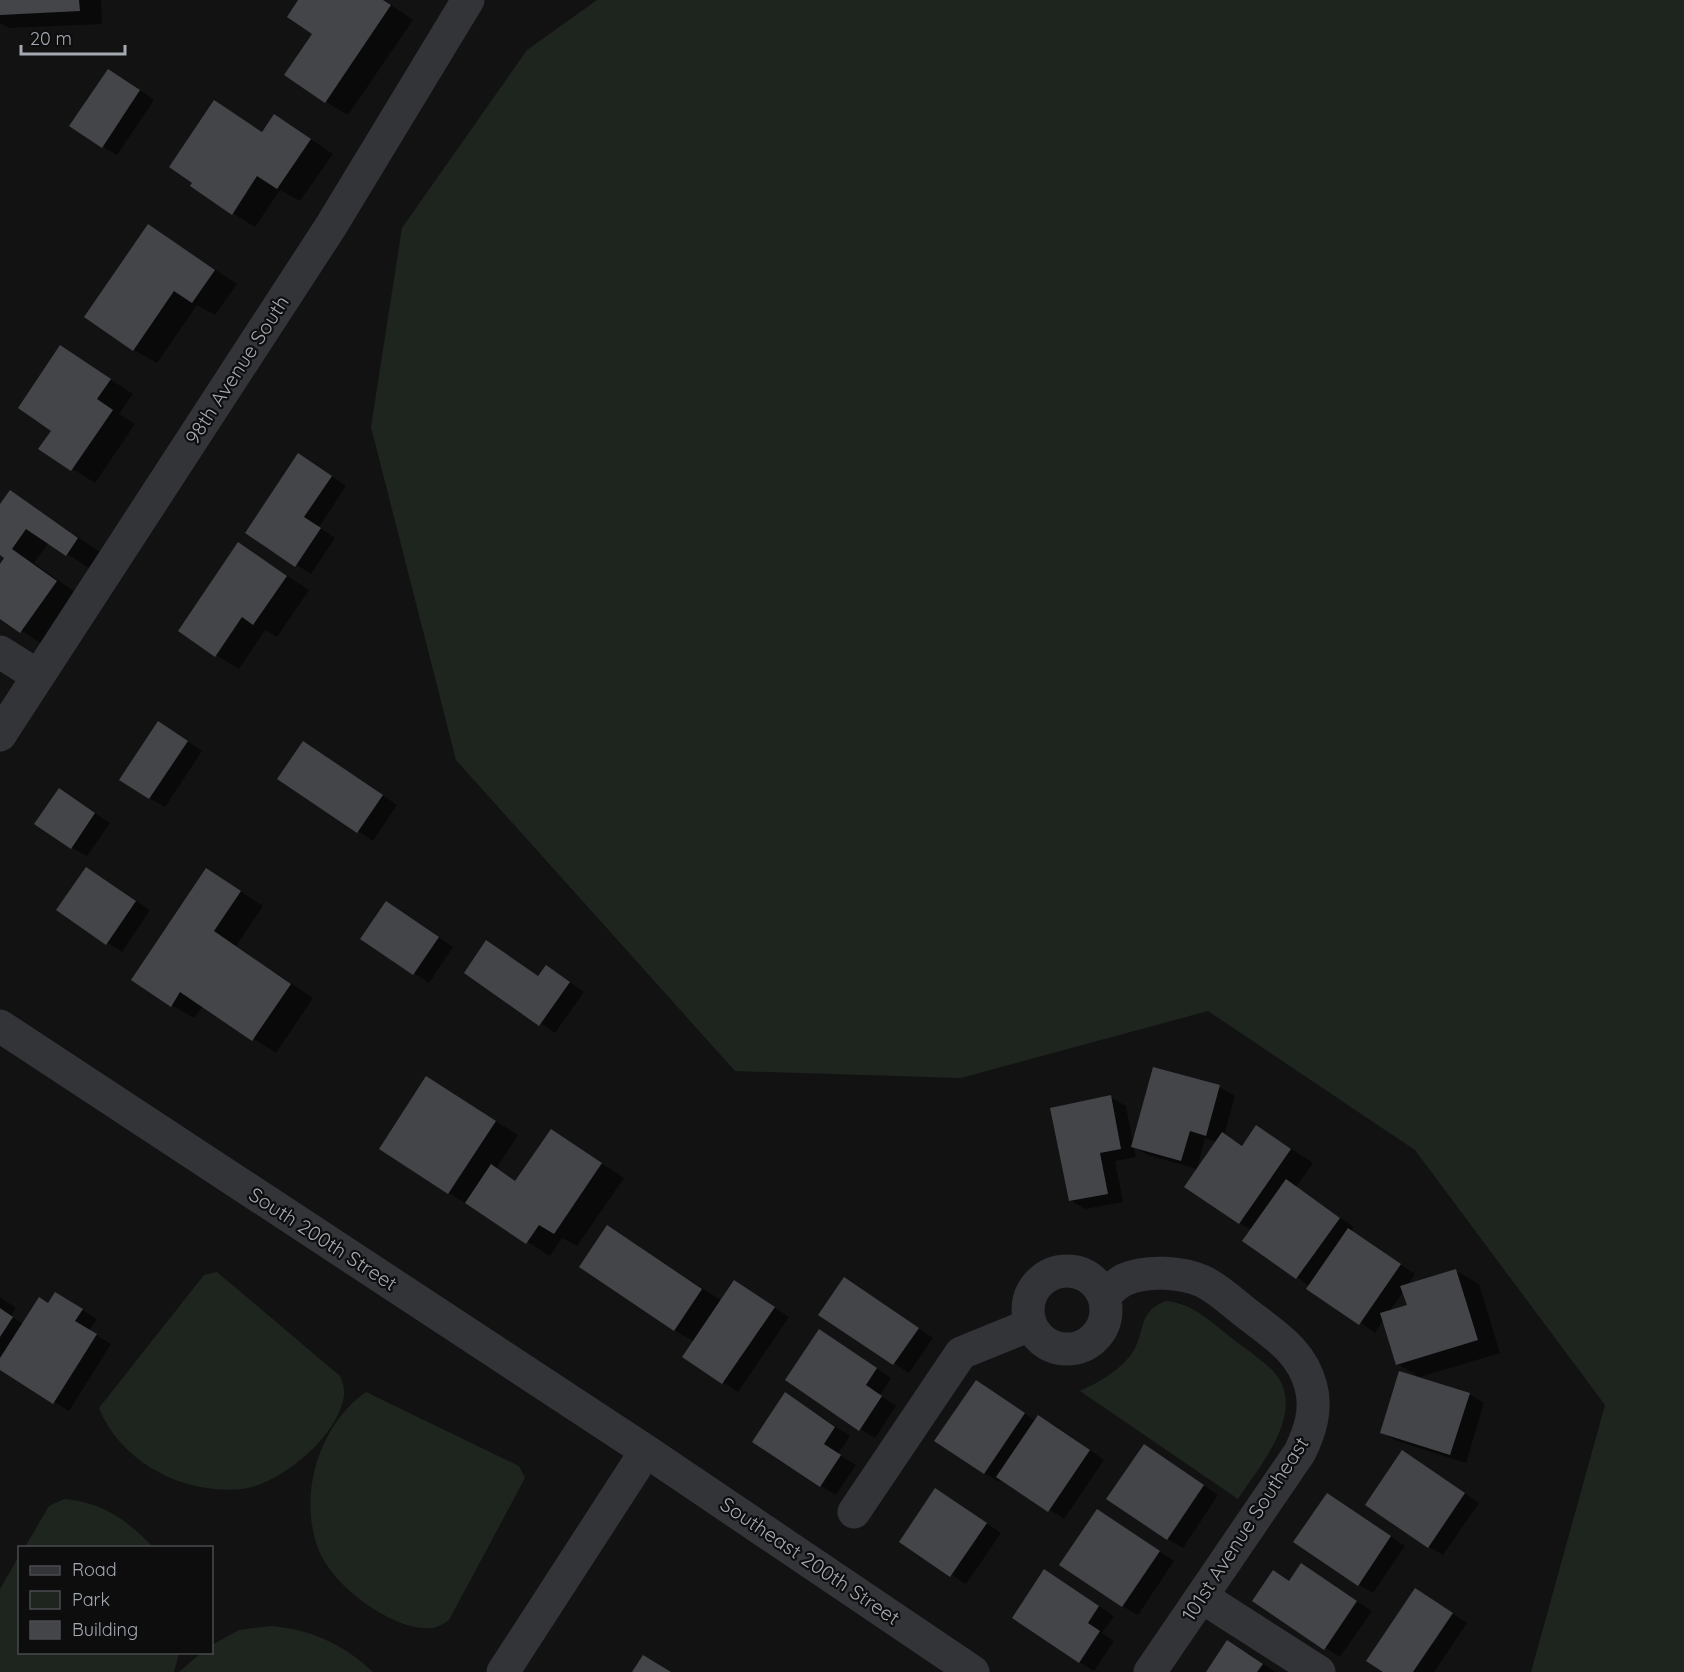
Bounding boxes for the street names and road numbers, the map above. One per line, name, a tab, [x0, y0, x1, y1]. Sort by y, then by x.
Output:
street label: 98th Avenue South	[179, 291, 294, 449]
street label: South 200th Street	[245, 1181, 402, 1296]
street label: 101st Avenue Southeast	[1176, 1432, 1314, 1626]
street label: Southeast 200th Street	[716, 1491, 905, 1630]

